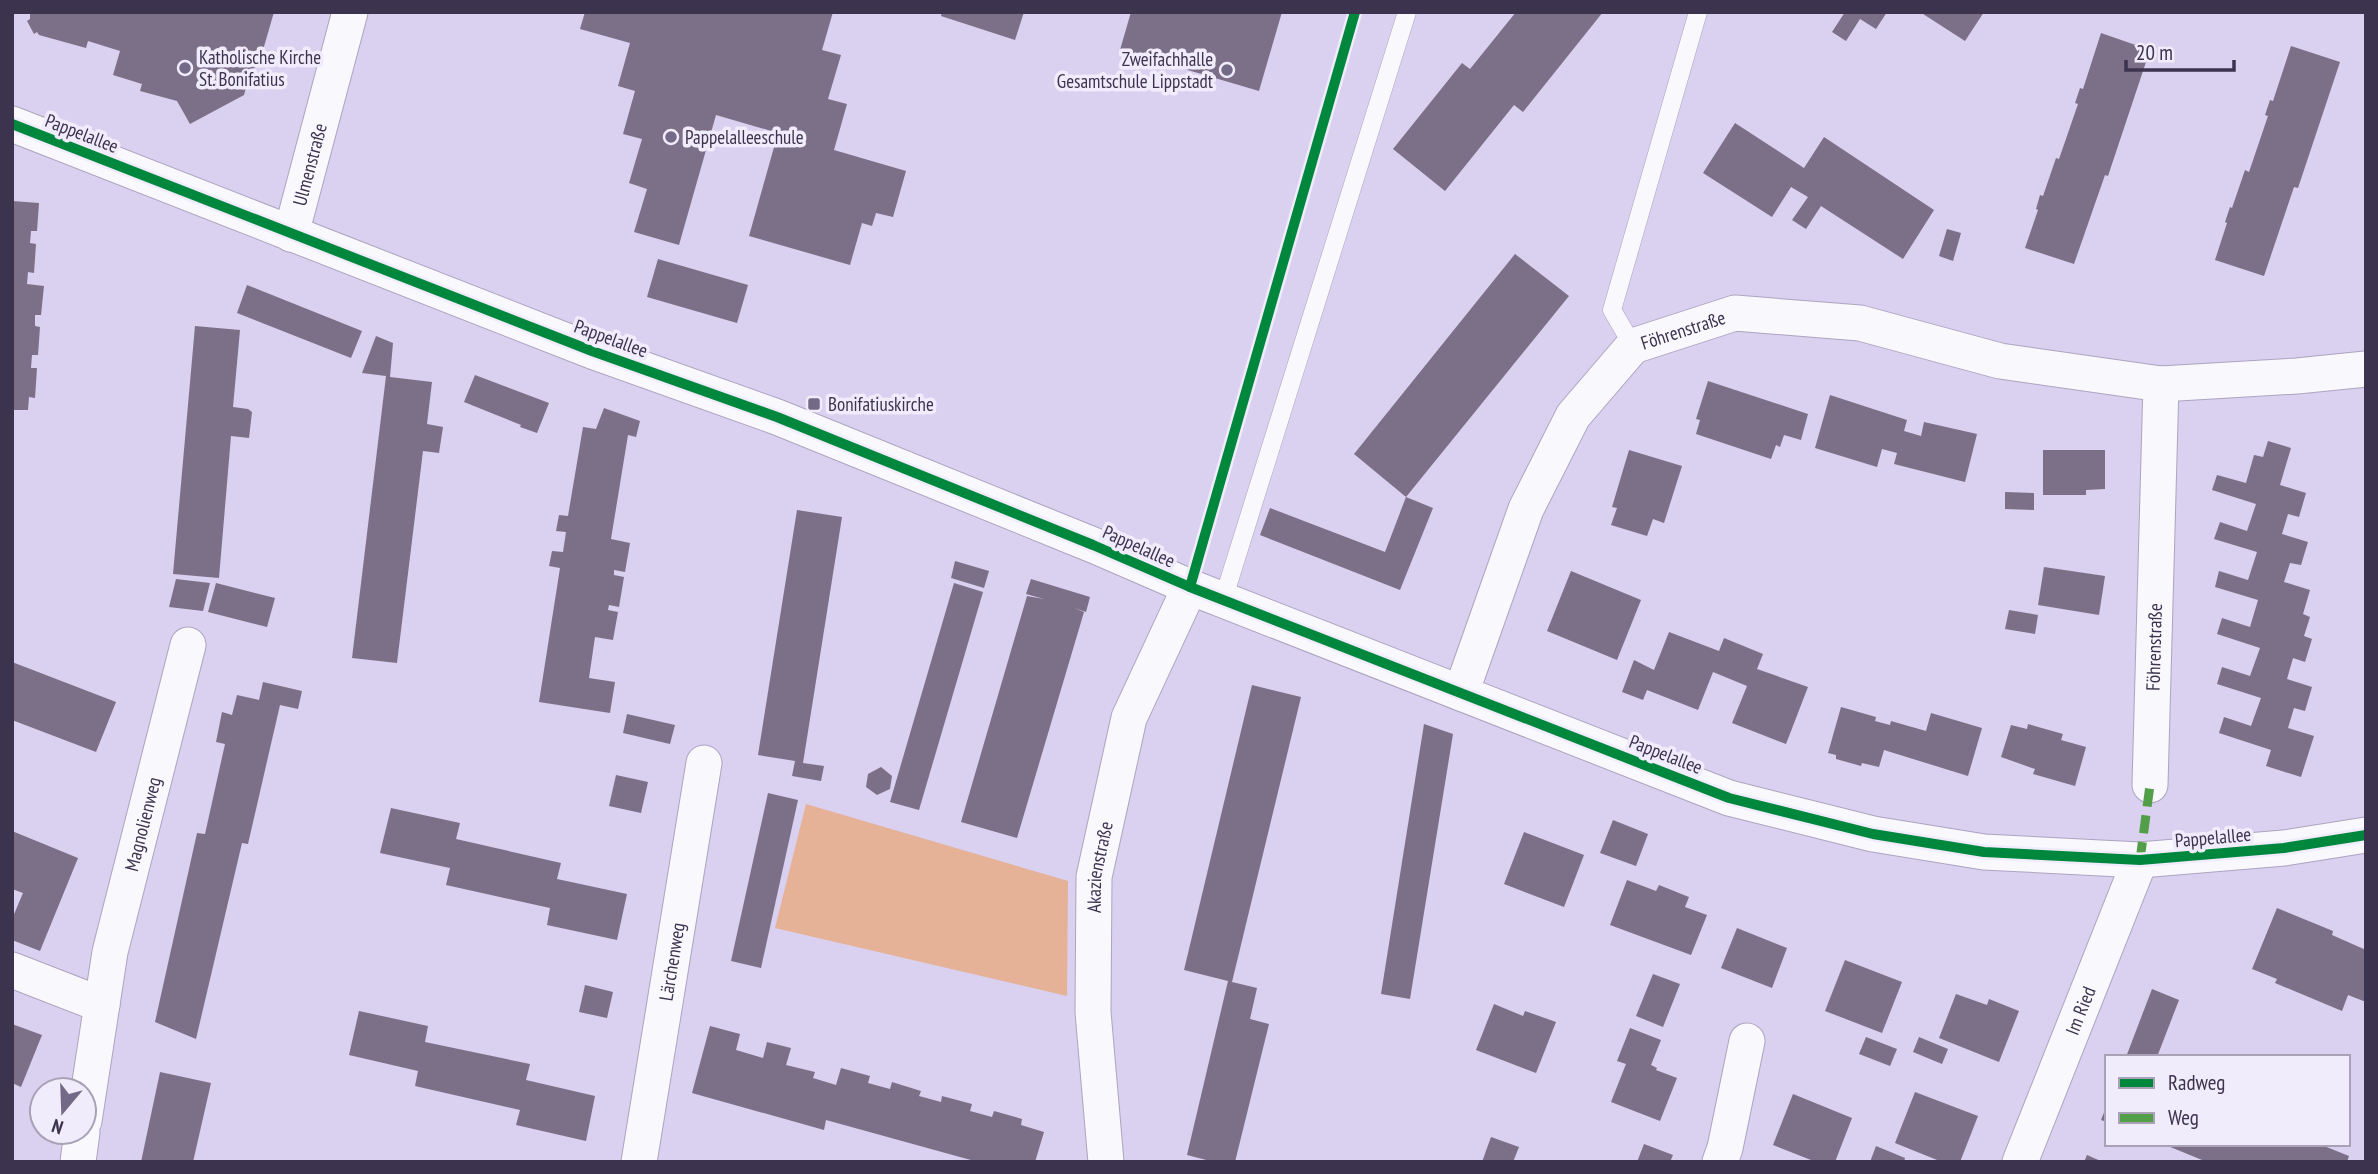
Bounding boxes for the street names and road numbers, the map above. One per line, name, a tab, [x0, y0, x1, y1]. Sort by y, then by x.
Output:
street label: Pappelallee	[42, 108, 122, 158]
street label: Ulmenstraße	[287, 120, 332, 208]
street label: Föhrenstraße	[1638, 305, 1728, 355]
street label: Pappelallee	[571, 314, 651, 362]
street label: Pappelallee	[1099, 519, 1179, 573]
street label: Föhrenstraße	[2141, 603, 2167, 691]
street label: Pappelallee	[1626, 729, 1706, 779]
street label: Magnolienweg	[119, 774, 166, 874]
street label: Akazienstraße	[1082, 819, 1118, 913]
street label: Pappelallee	[2174, 822, 2252, 852]
street label: Lärchenweg	[653, 921, 690, 1003]
street label: Im Ried	[2060, 983, 2101, 1038]

